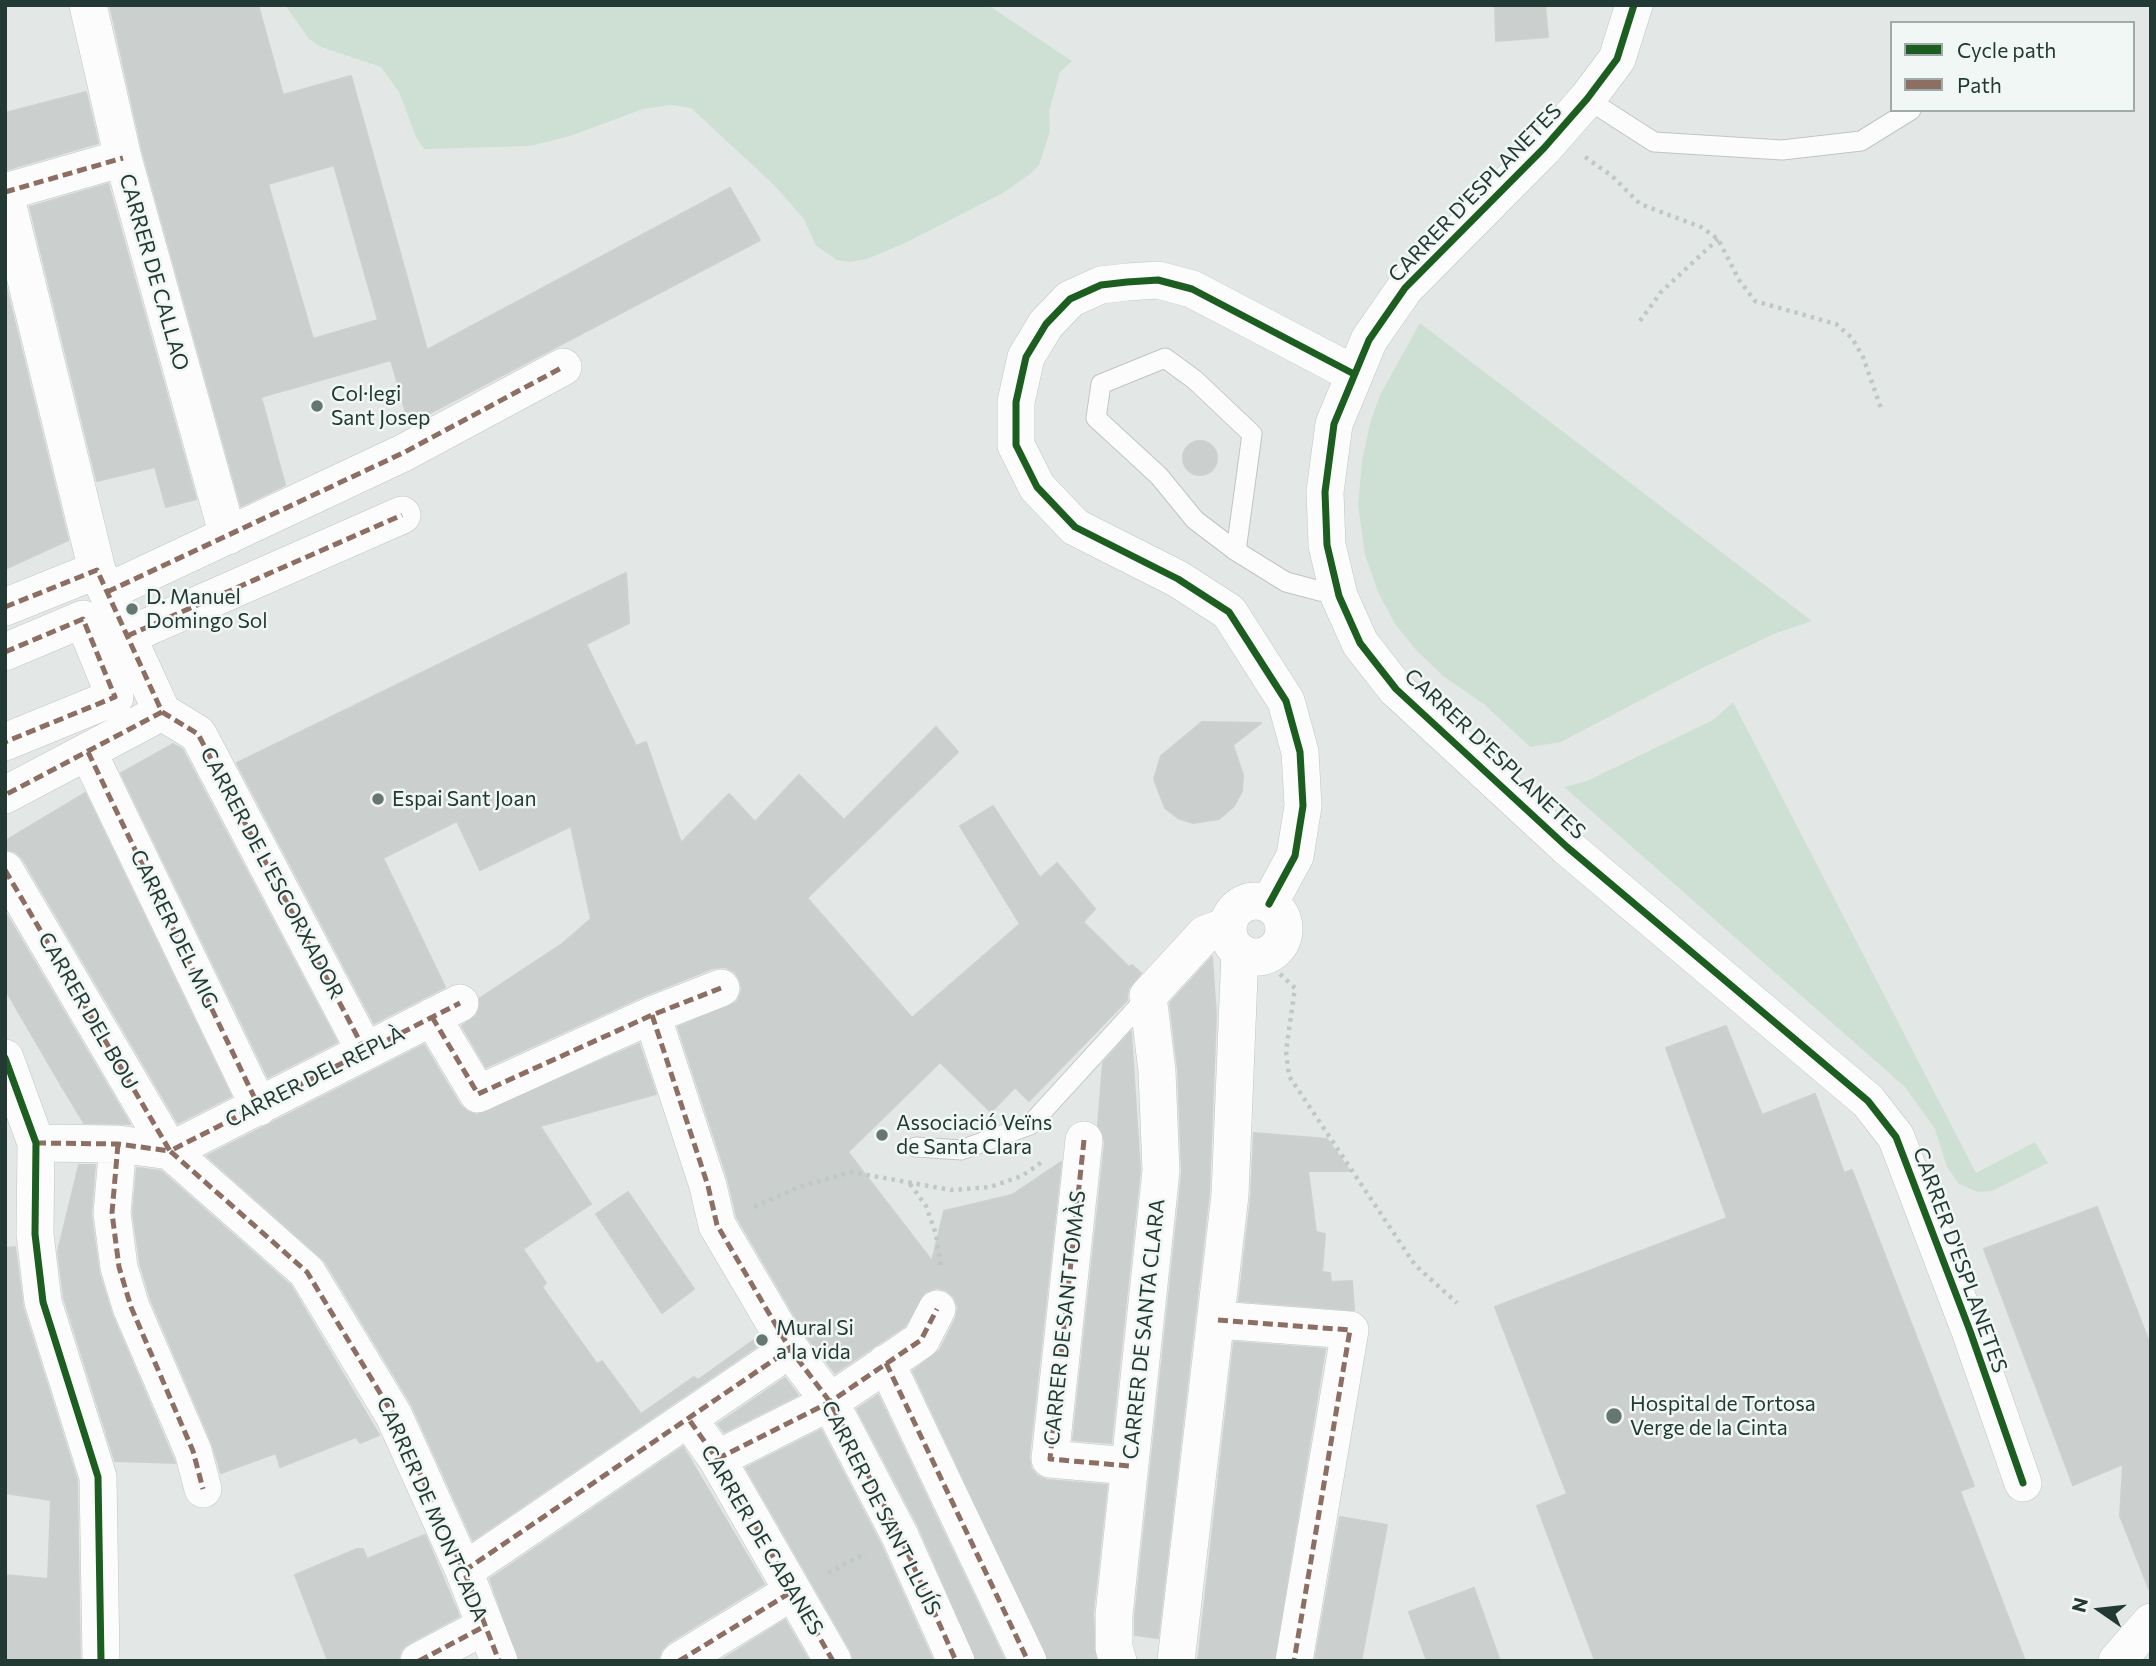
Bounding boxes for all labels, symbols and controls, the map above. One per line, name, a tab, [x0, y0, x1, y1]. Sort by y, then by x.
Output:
legend	[1890, 21, 2135, 112]
text: Cycle path	[1957, 37, 2056, 62]
text: Path	[1957, 72, 2002, 97]
street label: CARRER D'ESPLANETES	[1383, 99, 1567, 287]
street label: CARRER DE CALLAO	[114, 171, 194, 373]
place label: Col·legi Sant Josep	[331, 381, 430, 431]
marker: Col·legi Sant Josep	[309, 398, 325, 414]
place label: D. Manuel Domingo Sol	[146, 584, 268, 634]
marker: D. Manuel Domingo Sol	[124, 601, 140, 617]
street label: CARRER D'ESPLANETES	[1399, 664, 1591, 844]
street label: CARRER DE L'ESCORXADOR	[195, 743, 349, 1003]
place label: Espai Sant Joan	[392, 786, 536, 812]
marker: Espai Sant Joan	[370, 791, 386, 807]
street label: CARRER DEL MIG	[125, 846, 223, 1012]
street label: CARRER DEL BOU	[33, 928, 143, 1094]
street label: CARRER DEL REPLÀ	[221, 1021, 409, 1133]
place label: Associació Veïns de Santa Clara	[896, 1110, 1052, 1160]
marker: Associació Veïns de Santa Clara	[874, 1127, 890, 1143]
street label: CARRER D'ESPLANETES	[1907, 1144, 2013, 1376]
street label: CARRER DE SANT TOMÀS	[1039, 1189, 1091, 1447]
street label: CARRER DE SANTA CLARA	[1118, 1198, 1170, 1460]
place label: Mural Si a la vida	[776, 1315, 854, 1365]
marker: Mural Si a la vida	[754, 1332, 770, 1348]
place label: Hospital de Tortosa Verge de la Cinta	[1630, 1391, 1816, 1441]
street label: CARRER DE MONTCADA	[371, 1393, 493, 1625]
street label: CARRER DE SANT LLUÍS	[816, 1397, 946, 1619]
marker: Hospital de Tortosa Verge de la Cinta	[1604, 1406, 1624, 1426]
street label: CARRER DE CABANES	[695, 1441, 829, 1639]
north arrow	[2065, 1575, 2135, 1645]
text: N	[2066, 1595, 2092, 1615]

